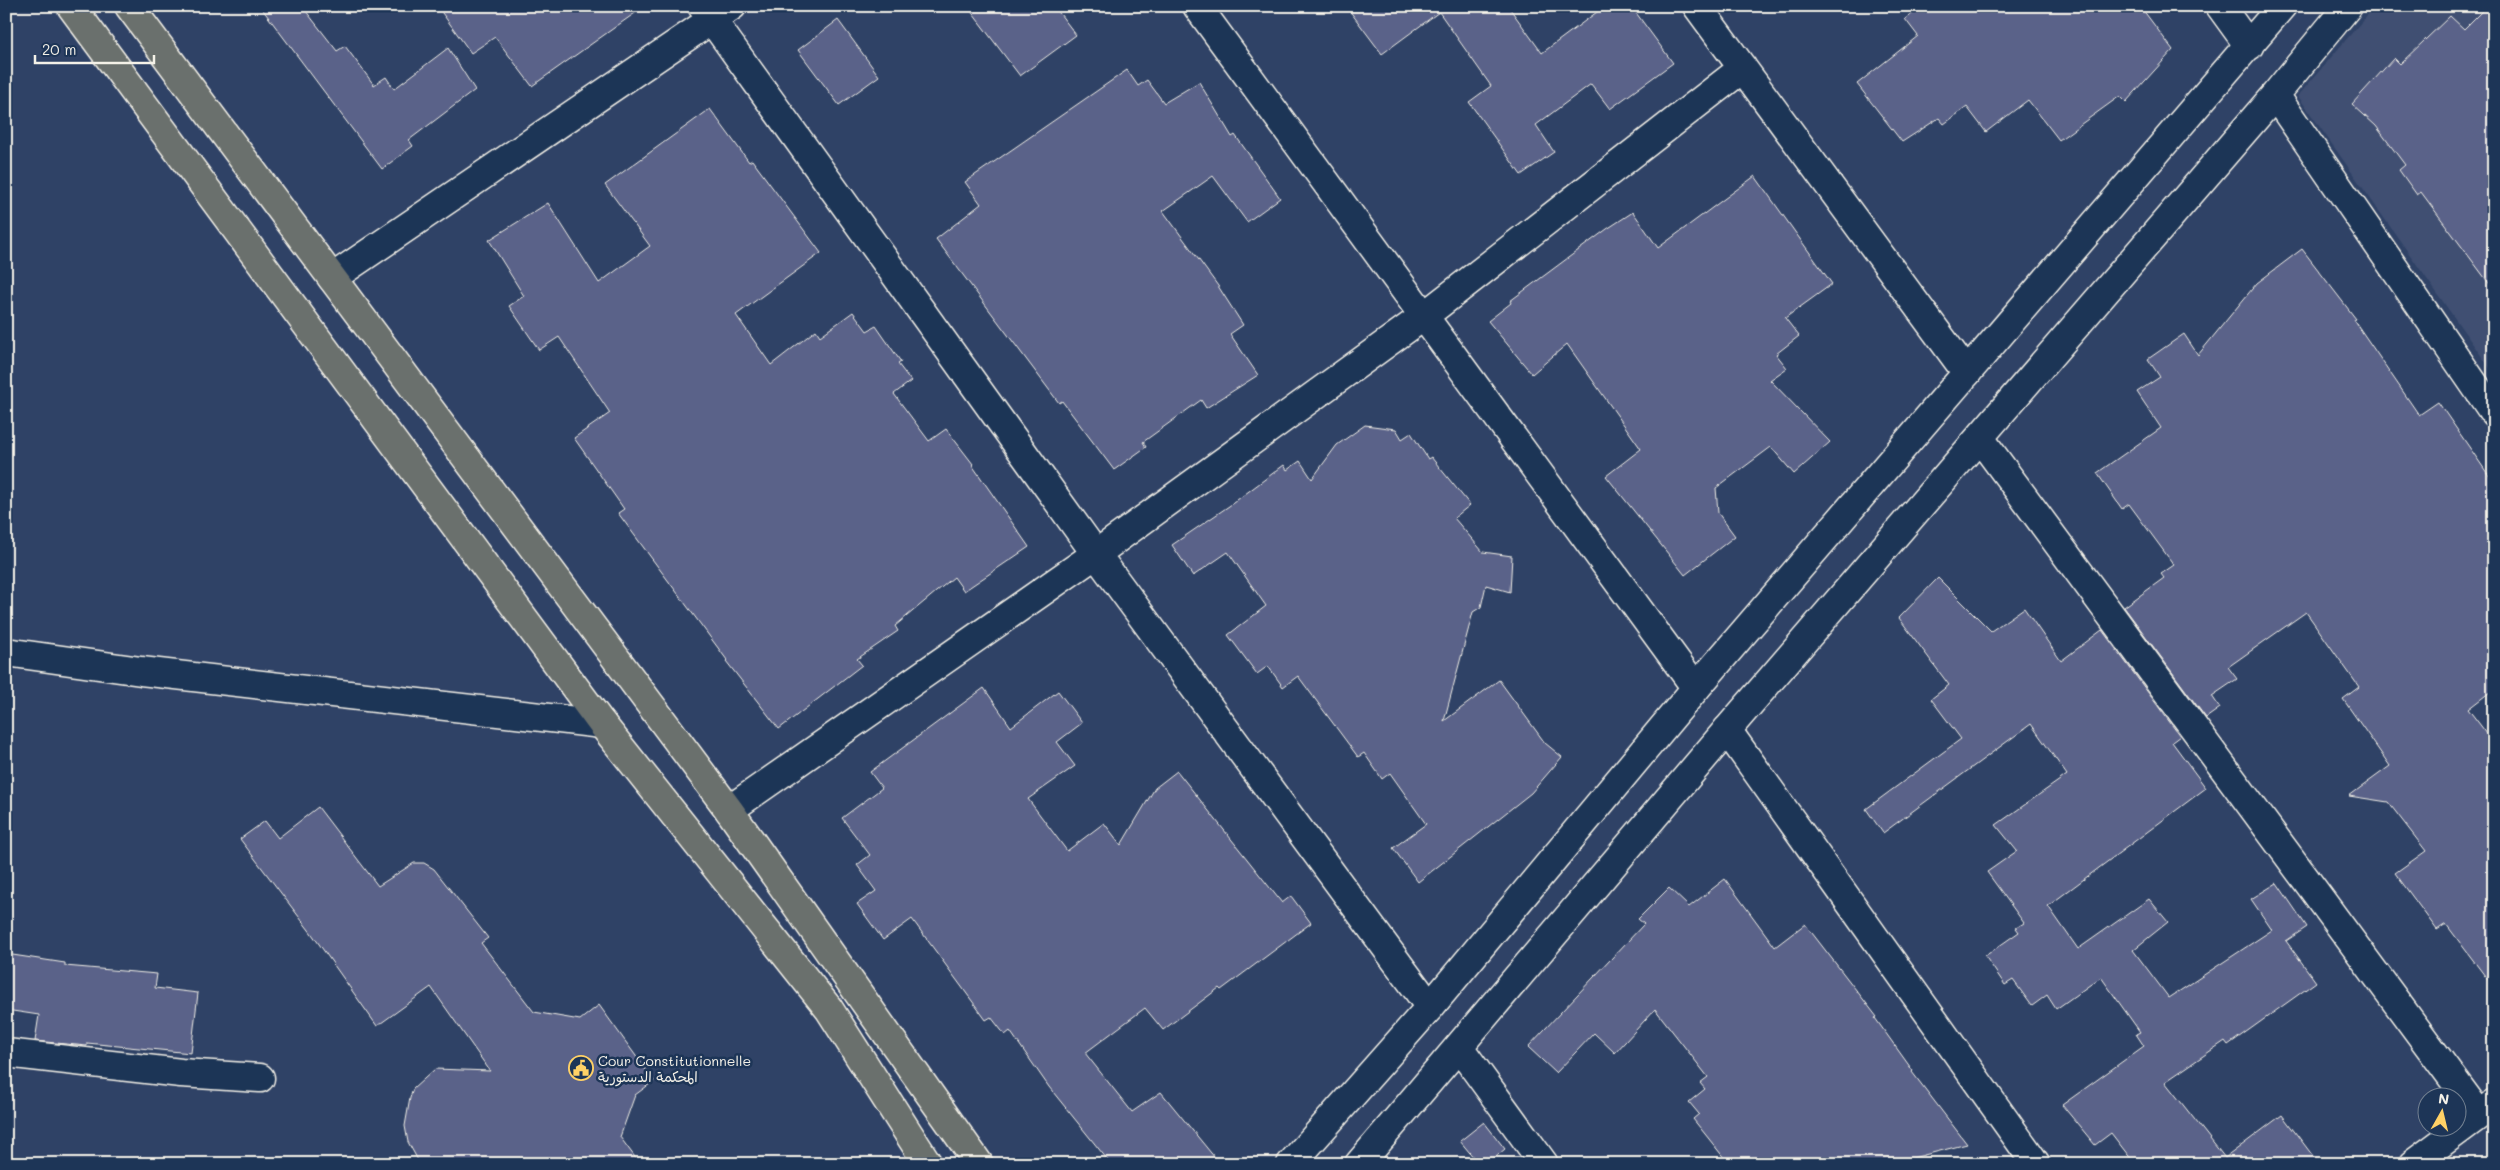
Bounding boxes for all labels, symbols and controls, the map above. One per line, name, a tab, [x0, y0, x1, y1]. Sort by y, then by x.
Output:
scale bar	[35, 32, 154, 64]
text: 20 m	[42, 39, 76, 59]
place label: Cour Constitutionnelle المحكمة الدستورية	[598, 1051, 751, 1087]
public building icon: Cour Constitutionnelle المحكمة الدستورية	[568, 1055, 594, 1081]
north arrow	[2418, 1088, 2468, 1138]
text: N	[2437, 1088, 2450, 1109]

